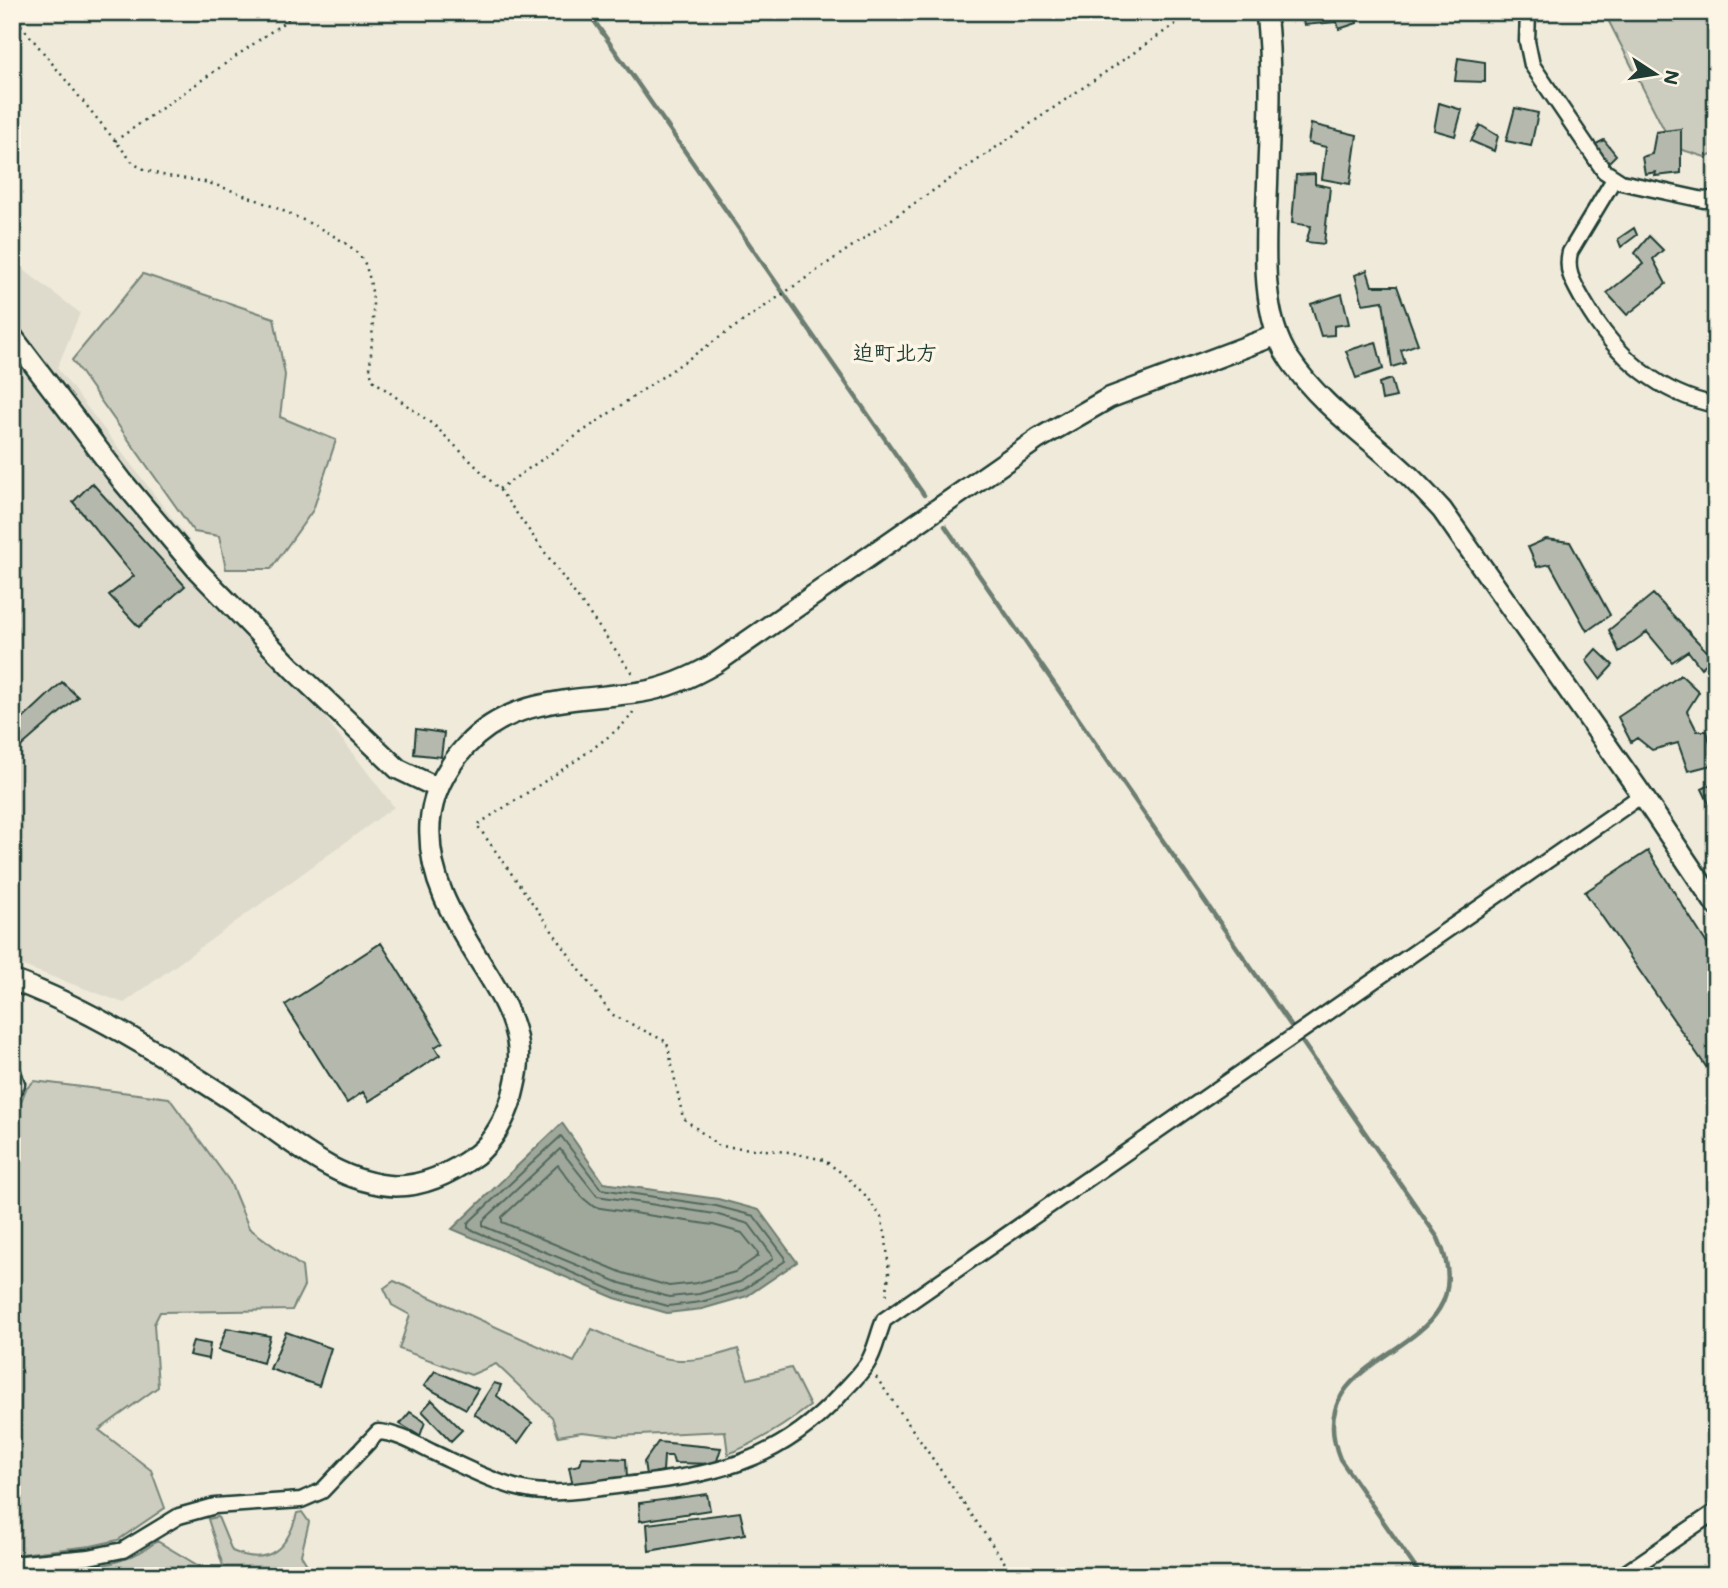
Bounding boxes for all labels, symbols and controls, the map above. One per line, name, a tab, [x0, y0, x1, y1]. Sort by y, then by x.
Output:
north arrow	[1620, 38, 1690, 108]
text: N	[1658, 68, 1686, 87]
district label: 迫町北方	[853, 338, 937, 365]

